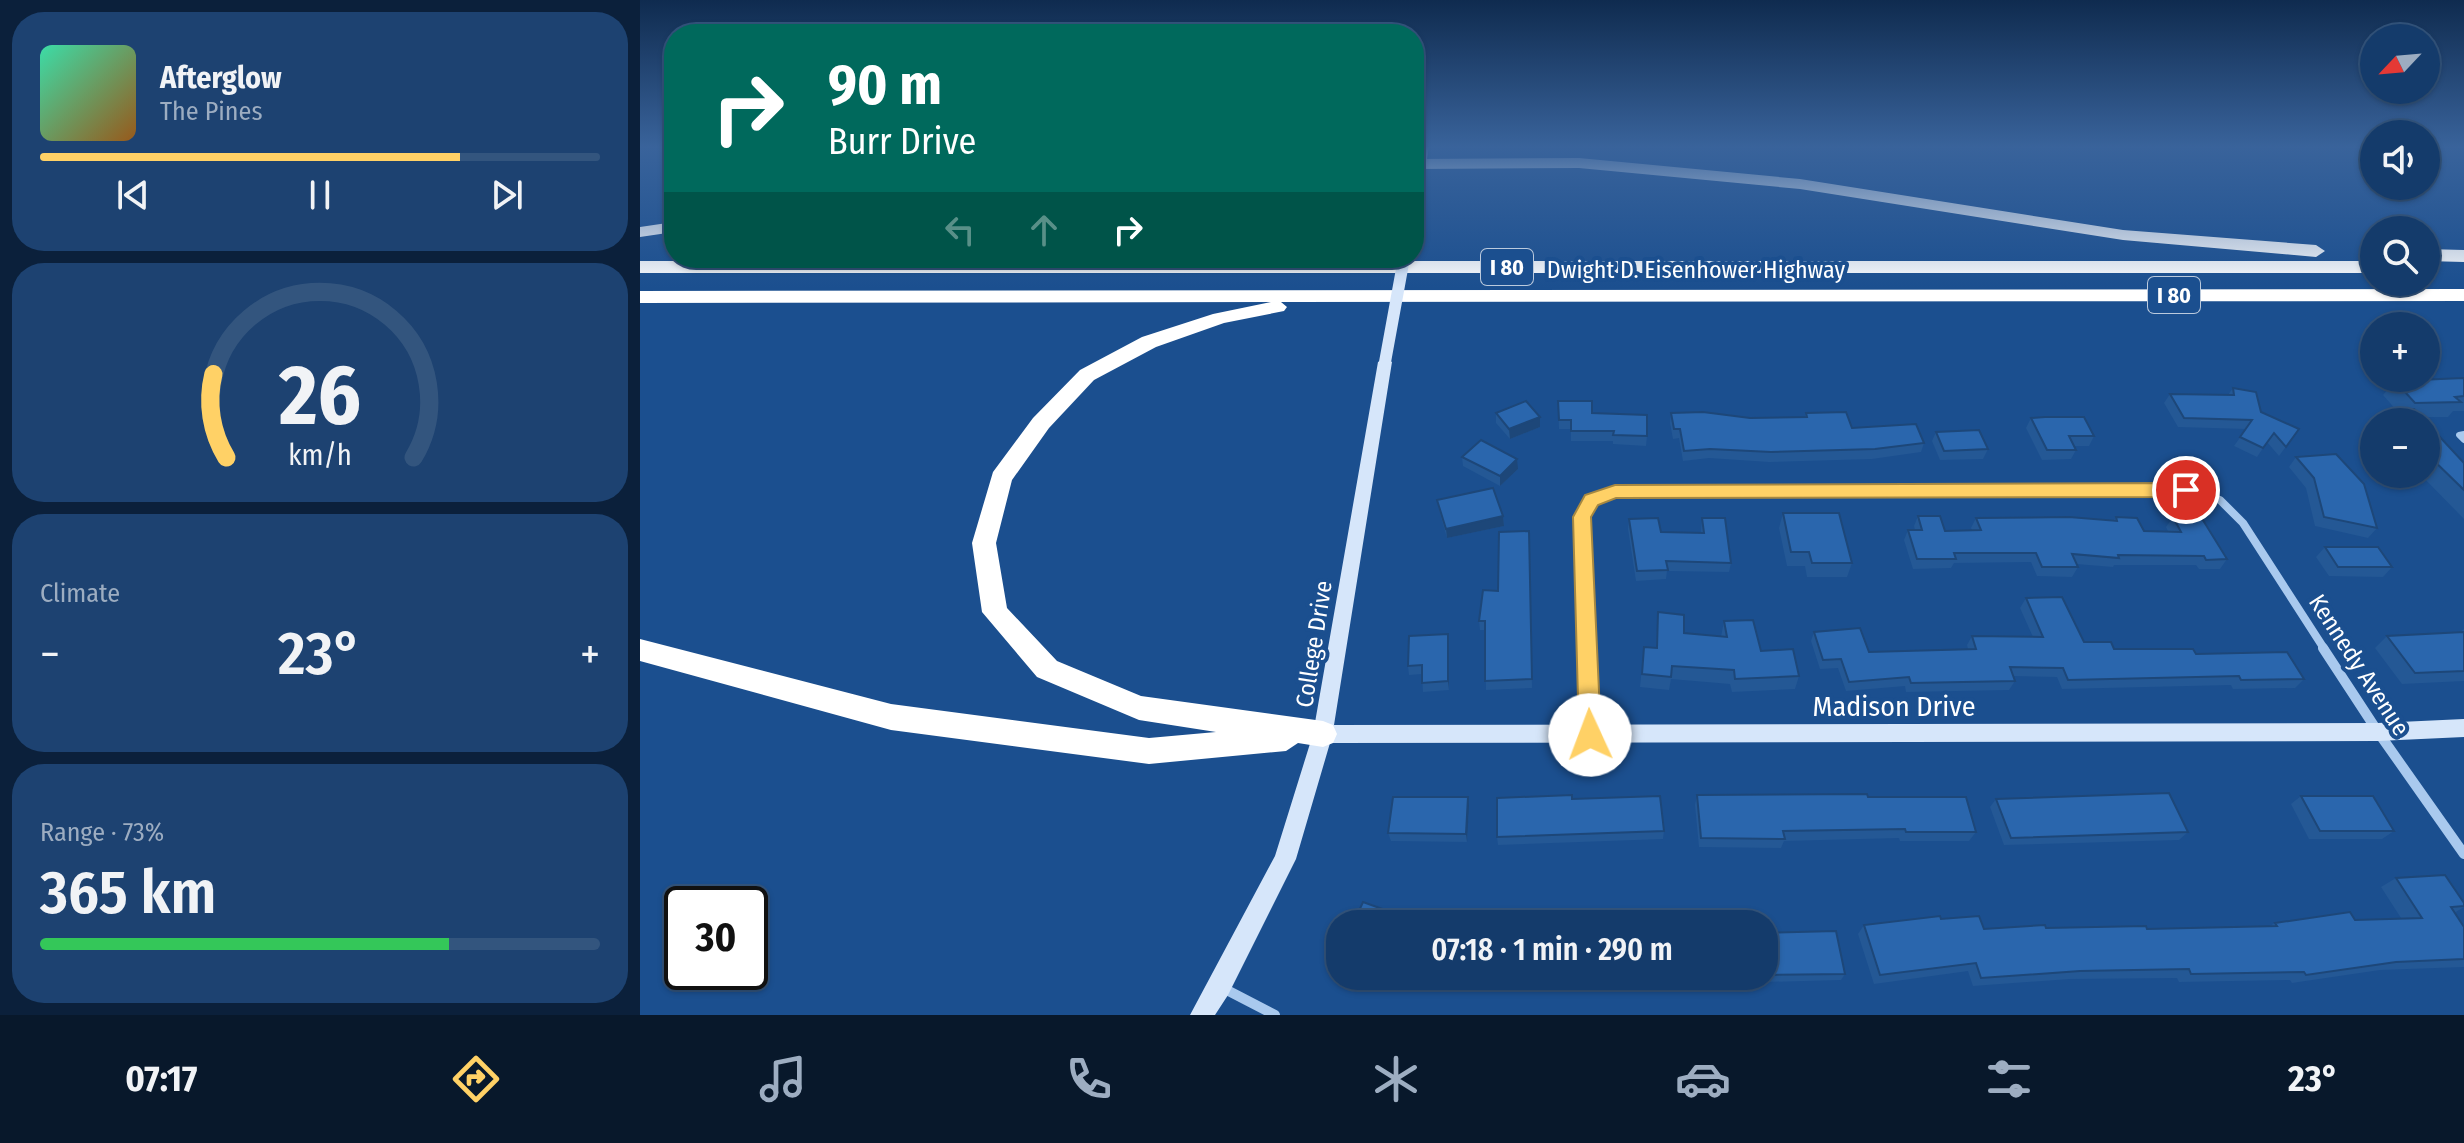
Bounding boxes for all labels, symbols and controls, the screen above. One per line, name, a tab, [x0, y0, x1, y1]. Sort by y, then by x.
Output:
north arrow	[2360, 24, 2440, 104]
map controls	[2360, 24, 2440, 488]
text: 90 m	[828, 52, 942, 119]
icon: right	[696, 56, 800, 160]
text: Afterglow	[160, 60, 282, 96]
text: The Pines	[160, 96, 263, 127]
text: Burr Drive	[828, 120, 976, 164]
button: sound	[2360, 120, 2440, 200]
icon: previous	[111, 173, 155, 217]
icon: pause	[298, 173, 342, 217]
icon: next	[485, 173, 529, 217]
icon: left	[938, 208, 982, 252]
icon: ahead	[1022, 208, 1066, 252]
icon: right	[1106, 208, 1150, 252]
button: search	[2360, 216, 2440, 296]
road number: I 80	[1481, 249, 1533, 285]
street label: Dwight D. Eisenhower Highway	[1547, 256, 1845, 284]
road number: I 80	[2148, 277, 2200, 313]
button: +	[2360, 312, 2440, 392]
text: 26	[278, 346, 361, 446]
button: −	[2360, 408, 2440, 488]
text: km/h	[288, 438, 352, 473]
pin	[2152, 456, 2220, 524]
icon: arrive	[2164, 468, 2208, 512]
text: Climate	[40, 578, 120, 609]
street label: College Drive	[1290, 579, 1338, 709]
street label: Kennedy Avenue	[2303, 589, 2415, 741]
text: 23°	[278, 618, 362, 690]
text: −	[40, 628, 60, 681]
text: +	[580, 628, 600, 681]
street label: Madison Drive	[1813, 690, 1976, 723]
position arrow	[1548, 693, 1632, 777]
text: Range · 73%	[40, 817, 164, 848]
text: 365 km	[40, 857, 216, 929]
speed limit sign: 30	[664, 886, 768, 990]
text: 07:18 · 1 min · 290 m	[1431, 932, 1673, 968]
icon: directions	[448, 1051, 504, 1107]
icon: music	[755, 1051, 811, 1107]
icon: phone	[1061, 1051, 1117, 1107]
icon: climate	[1368, 1051, 1424, 1107]
icon: car	[1675, 1051, 1731, 1107]
icon: filters	[1981, 1051, 2037, 1107]
text: 07:17	[125, 1057, 197, 1101]
text: 23°	[2288, 1057, 2339, 1101]

